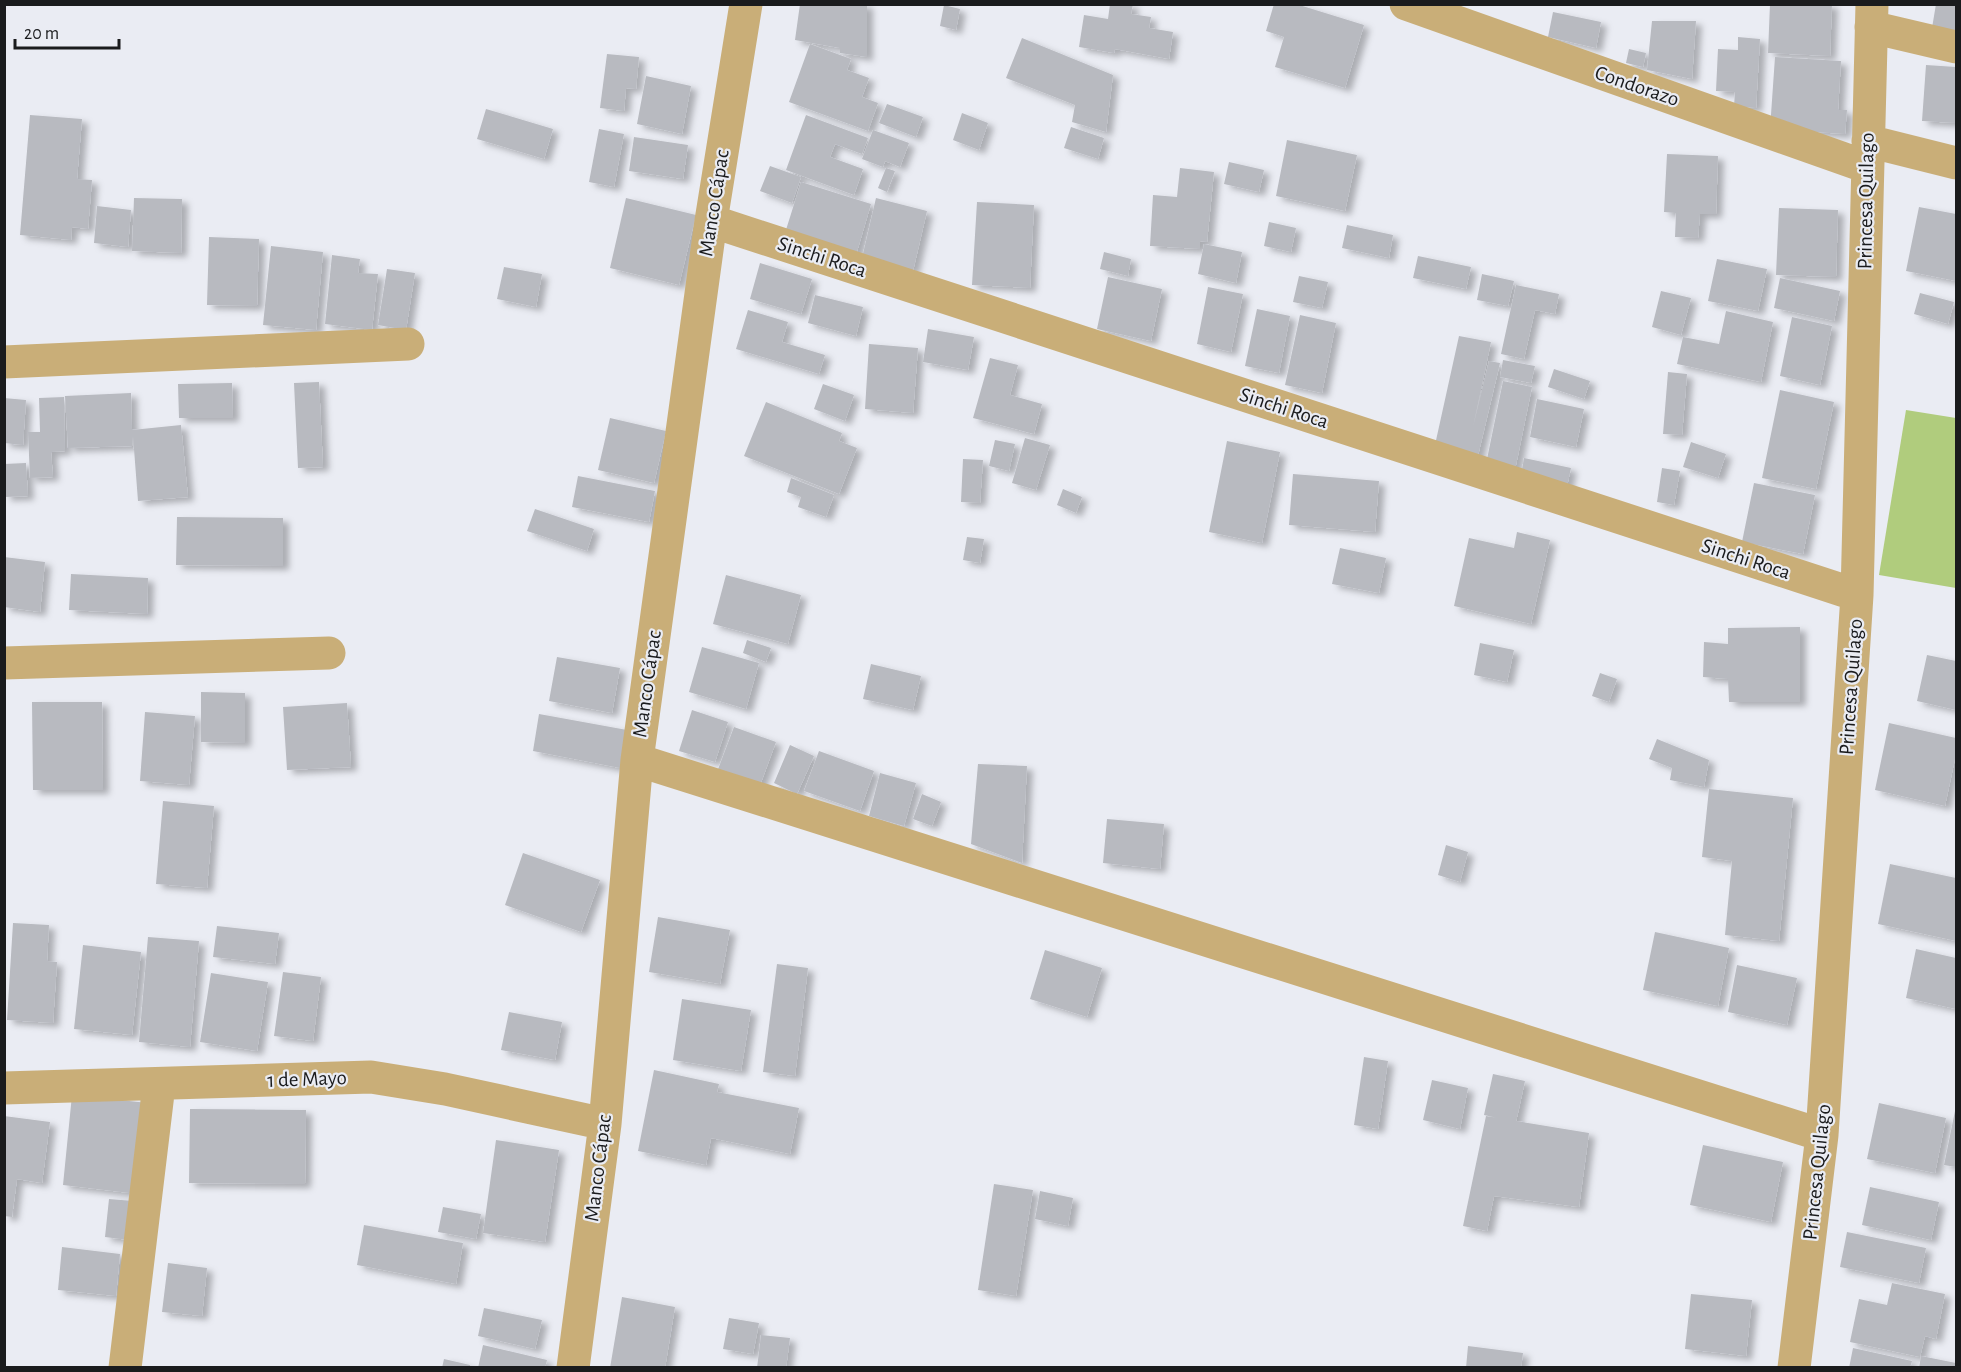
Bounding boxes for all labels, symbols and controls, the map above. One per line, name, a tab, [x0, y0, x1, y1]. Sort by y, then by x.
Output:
scale bar	[15, 12, 118, 50]
text: 20 m	[24, 25, 59, 43]
street label: Condorazo	[1592, 62, 1682, 110]
street label: Princesa Quilago	[1854, 132, 1878, 270]
street label: Manco Cápac	[695, 148, 733, 258]
street label: Sinchi Roca	[775, 233, 869, 281]
street label: Sinchi Roca	[1237, 384, 1331, 432]
street label: Sinchi Roca	[1699, 535, 1793, 583]
street label: Princesa Quilago	[1836, 618, 1866, 756]
street label: Manco Cápac	[629, 629, 665, 739]
street label: 1 de Mayo	[267, 1067, 347, 1091]
street label: Princesa Quilago	[1799, 1103, 1835, 1241]
street label: Manco Cápac	[581, 1113, 615, 1223]

